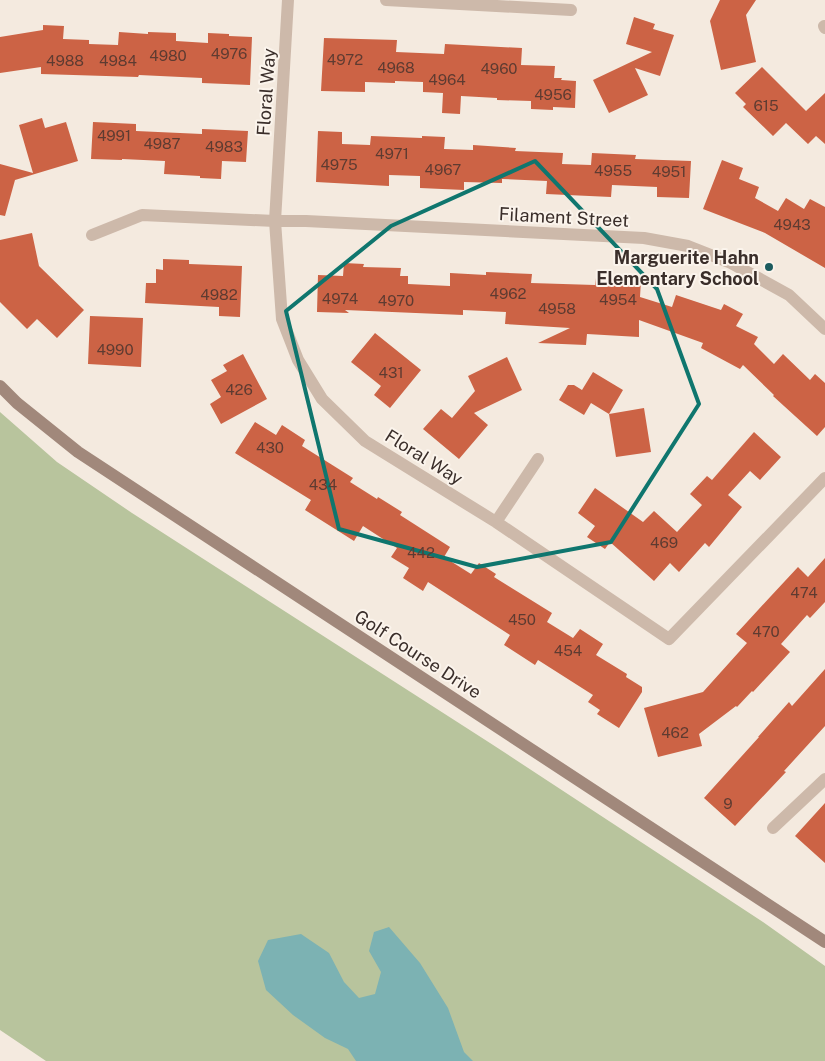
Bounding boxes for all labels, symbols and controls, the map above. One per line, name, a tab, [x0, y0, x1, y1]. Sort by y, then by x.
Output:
house number: 4976	[211, 45, 247, 62]
house number: 4980	[149, 47, 187, 64]
street label: Floral Way	[252, 47, 280, 136]
house number: 4972	[327, 51, 363, 68]
house number: 4988	[46, 52, 84, 69]
house number: 4984	[99, 52, 137, 69]
house number: 4968	[377, 59, 415, 76]
house number: 4960	[480, 60, 518, 77]
house number: 4964	[428, 71, 466, 88]
house number: 4956	[534, 86, 572, 103]
house number: 615	[753, 97, 779, 114]
house number: 4991	[97, 127, 131, 144]
house number: 4987	[143, 135, 181, 152]
house number: 4983	[205, 138, 243, 155]
house number: 4971	[375, 145, 409, 162]
house number: 4975	[320, 156, 358, 173]
house number: 4967	[425, 161, 461, 178]
house number: 4955	[594, 162, 632, 179]
house number: 4951	[652, 163, 686, 180]
street label: Filament Street	[498, 203, 630, 231]
house number: 4943	[773, 216, 811, 233]
place label: Marguerite Hahn Elementary School	[596, 247, 759, 289]
marker: Marguerite Hahn Elementary School	[763, 261, 775, 273]
house number: 4962	[490, 285, 527, 302]
house number: 4982	[200, 286, 238, 303]
house number: 4974	[322, 290, 358, 307]
house number: 4954	[599, 291, 637, 308]
house number: 4970	[378, 292, 414, 309]
house number: 4958	[538, 300, 576, 317]
house number: 4990	[96, 341, 134, 358]
house number: 431	[379, 364, 403, 381]
house number: 426	[225, 381, 253, 398]
street label: Floral Way	[381, 425, 467, 489]
house number: 430	[256, 439, 284, 456]
house number: 434	[309, 476, 337, 493]
house number: 469	[650, 534, 678, 551]
house number: 442	[407, 544, 435, 561]
house number: 474	[790, 584, 818, 601]
street label: Golf Course Drive	[351, 605, 485, 703]
house number: 450	[508, 611, 536, 628]
house number: 470	[752, 623, 780, 640]
house number: 454	[554, 642, 582, 659]
house number: 462	[661, 724, 689, 741]
house number: 9	[723, 795, 733, 812]

